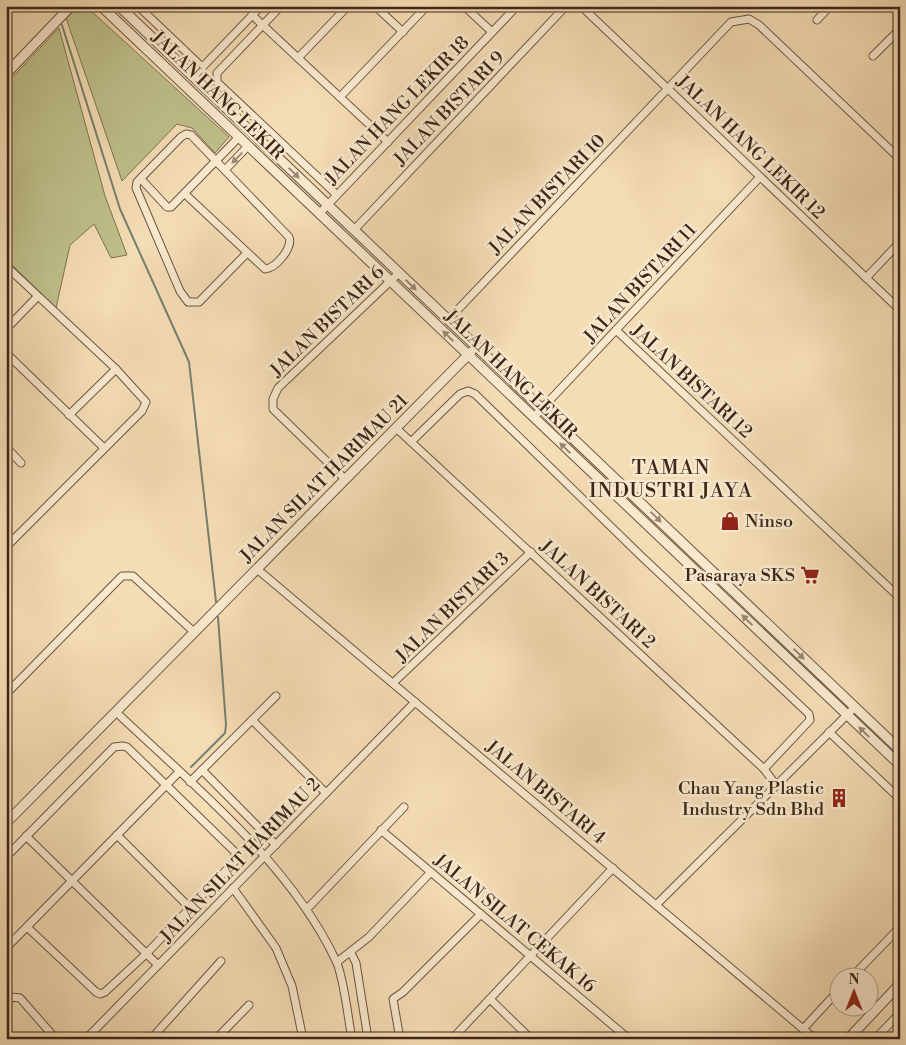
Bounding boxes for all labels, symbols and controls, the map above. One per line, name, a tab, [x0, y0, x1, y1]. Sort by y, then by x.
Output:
street label: JALAN HANG LEKIR	[146, 25, 289, 165]
street label: JALAN HANG LEKIR 18	[320, 31, 474, 190]
street label: JALAN BISTARI 9	[388, 46, 510, 171]
street label: JALAN HANG LEKIR 12	[671, 70, 830, 224]
street label: JALAN BISTARI 10	[483, 129, 611, 260]
one-way arrow	[231, 152, 243, 164]
one-way arrow	[287, 167, 299, 179]
street label: JALAN BISTARI 11	[578, 219, 702, 349]
street label: JALAN BISTARI 6	[265, 261, 389, 382]
one-way arrow	[405, 279, 417, 291]
street label: JALAN HANG LEKIR	[439, 304, 582, 444]
street label: JALAN BISTARI 12	[625, 319, 757, 443]
one-way arrow	[442, 330, 454, 342]
street label: JALAN SILAT HARIMAU 21	[235, 389, 413, 568]
one-way arrow	[560, 442, 572, 454]
district label: TAMAN INDUSTRI JAYA	[589, 456, 753, 504]
shop icon: Ninso	[719, 510, 741, 532]
place label: Ninso	[745, 510, 793, 533]
one-way arrow	[649, 511, 661, 523]
street label: JALAN BISTARI 2	[534, 534, 660, 654]
street label: JALAN BISTARI 3	[390, 547, 514, 668]
place label: Pasaraya SKS	[685, 564, 795, 587]
supermarket icon: Pasaraya SKS	[799, 564, 821, 586]
one-way arrow	[741, 614, 753, 626]
one-way arrow	[792, 647, 804, 659]
one-way arrow	[859, 726, 871, 738]
street label: JALAN BISTARI 4	[480, 735, 611, 850]
street label: JALAN SILAT HARIMAU 2	[155, 773, 325, 948]
place label: Chau Yang Plastic Industry Sdn Bhd	[678, 777, 825, 821]
building icon: Chau Yang Plastic Industry Sdn Bhd	[828, 787, 850, 809]
street label: JALAN SILAT CEKAK 16	[428, 848, 600, 998]
north arrow	[828, 968, 878, 1018]
text: N	[848, 971, 860, 989]

